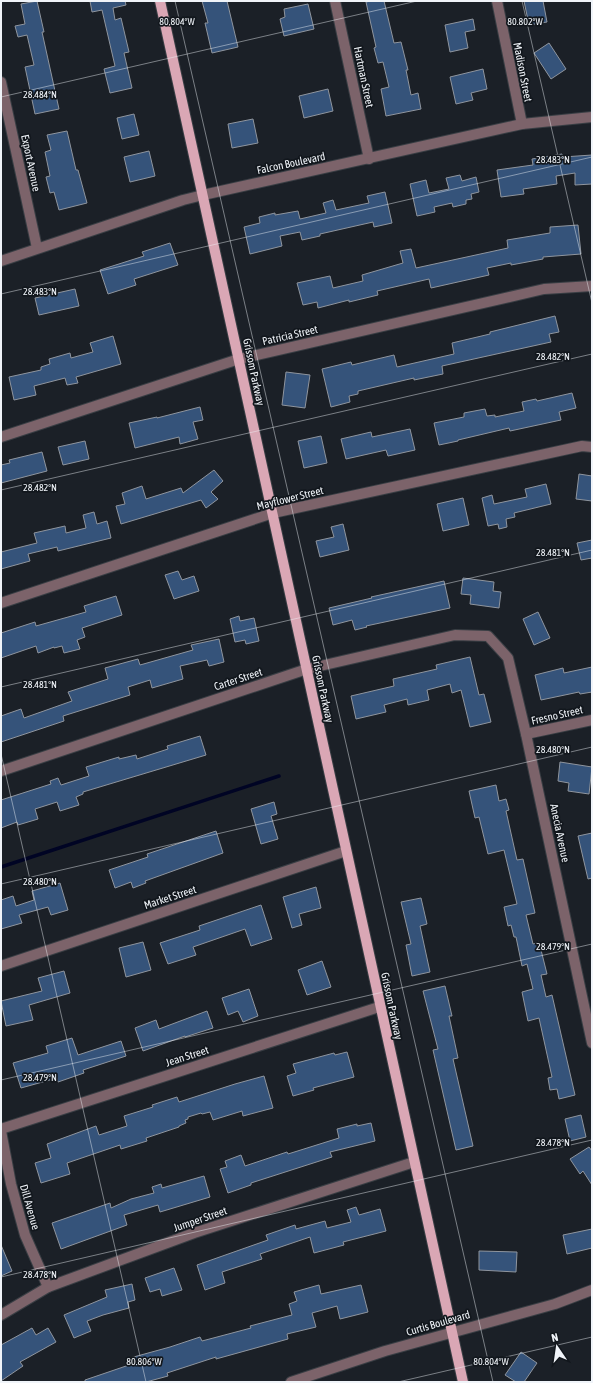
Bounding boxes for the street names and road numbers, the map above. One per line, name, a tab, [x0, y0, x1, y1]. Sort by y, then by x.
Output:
street label: Madison Street	[511, 41, 535, 103]
street label: Hartman Street	[352, 46, 376, 108]
street label: Export Avenue	[19, 133, 43, 193]
street label: Falcon Boulevard	[256, 150, 326, 176]
street label: Patricia Street	[261, 323, 319, 347]
street label: Grissom Parkway	[241, 337, 267, 407]
street label: Mayflower Street	[255, 484, 325, 512]
street label: Grissom Parkway	[310, 654, 336, 724]
street label: Carter Street	[212, 666, 264, 692]
street label: Fresno Street	[530, 703, 584, 727]
street label: Anecia Avenue	[548, 803, 572, 863]
street label: Market Street	[142, 883, 198, 911]
street label: Grissom Parkway	[379, 971, 405, 1041]
street label: Jean Street	[164, 1043, 210, 1069]
street label: Dill Avenue	[18, 1183, 42, 1231]
street label: Jumper Street	[172, 1204, 228, 1234]
street label: Curtis Boulevard	[405, 1308, 471, 1338]

